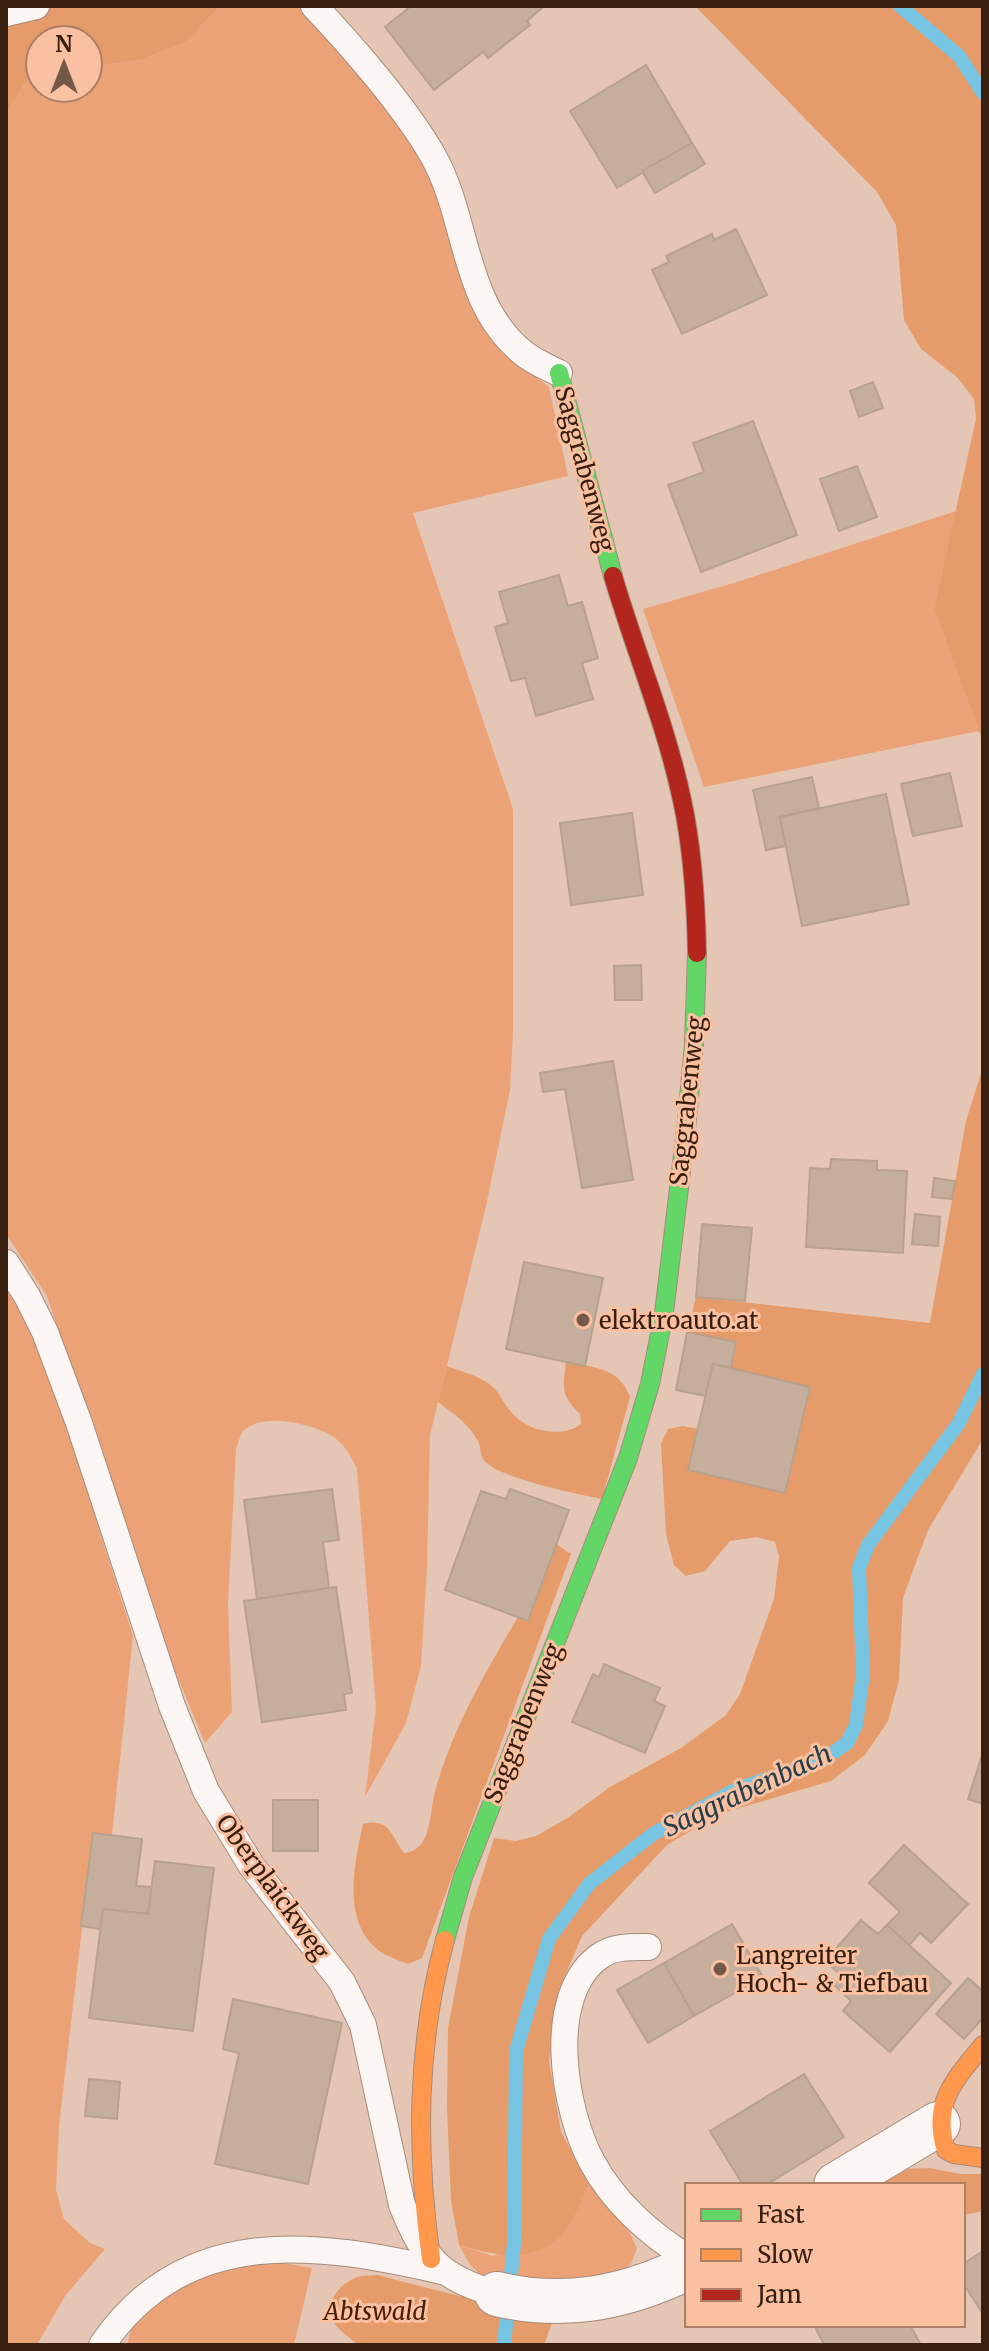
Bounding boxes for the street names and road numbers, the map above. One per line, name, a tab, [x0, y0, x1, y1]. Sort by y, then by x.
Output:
street label: Saggrabenweg	[548, 383, 622, 556]
street label: Saggrabenweg	[663, 1014, 711, 1187]
street label: Saggrabenweg	[477, 1638, 569, 1808]
street label: Oberplaickweg	[210, 1808, 337, 1966]

